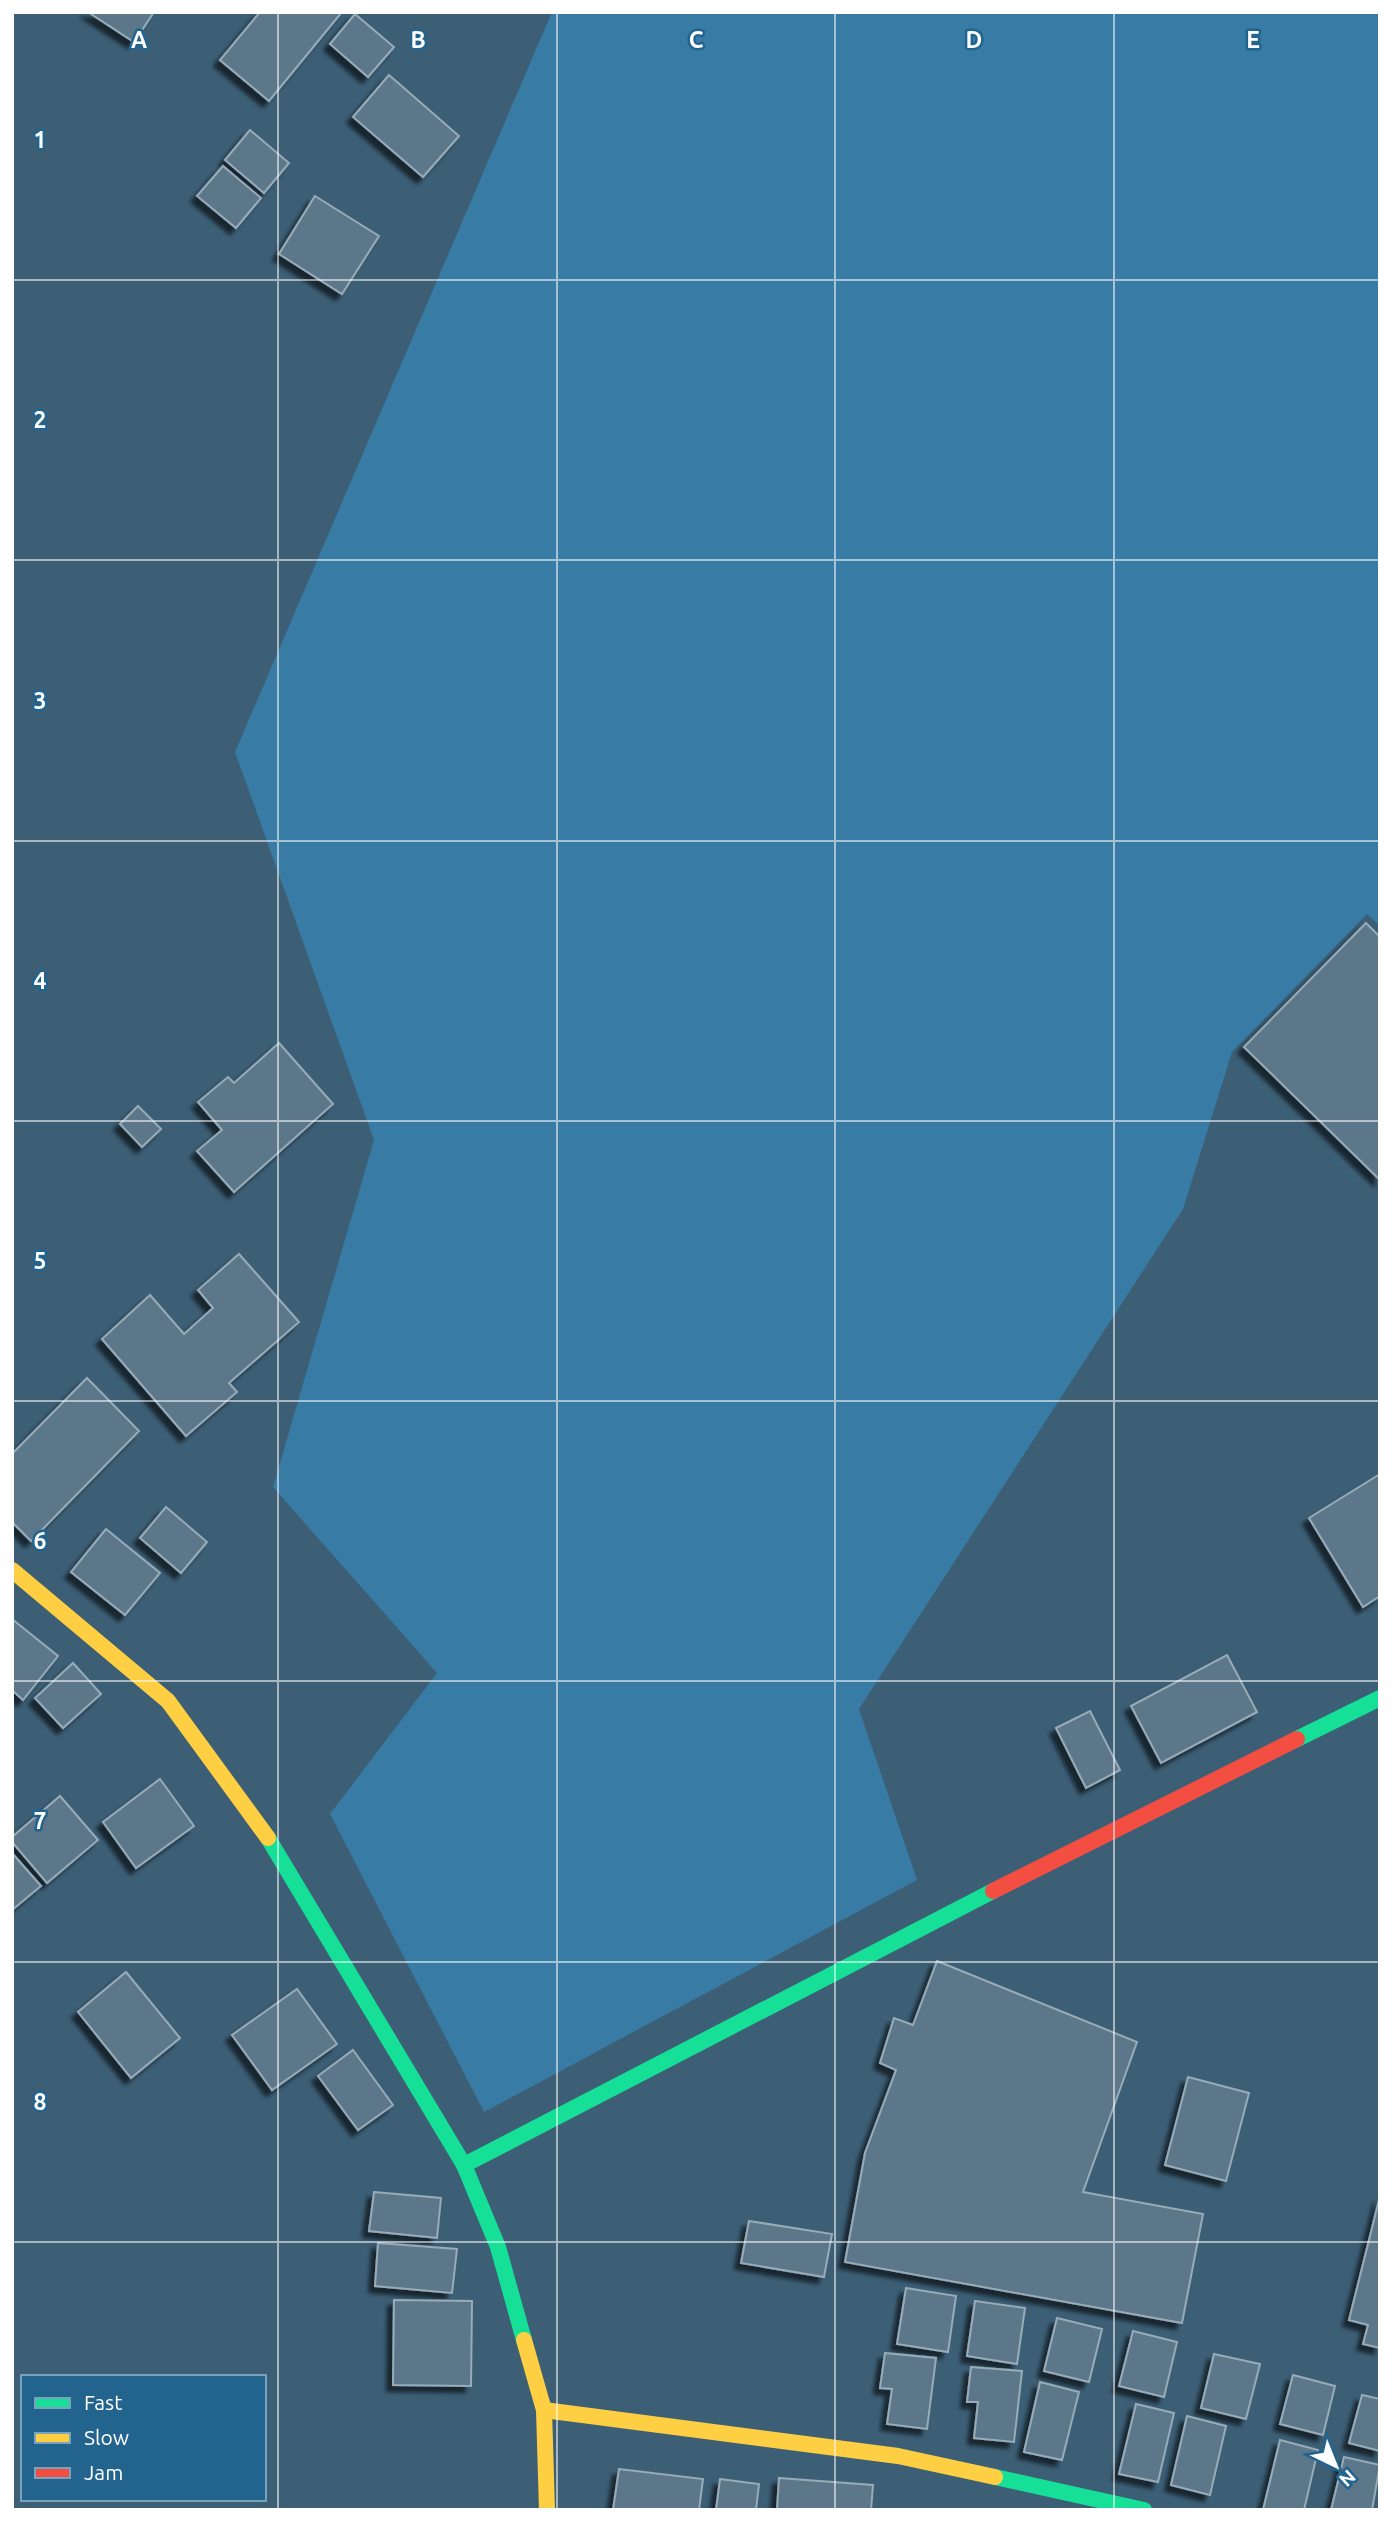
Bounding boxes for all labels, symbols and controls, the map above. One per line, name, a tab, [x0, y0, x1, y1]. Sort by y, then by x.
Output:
text: A	[131, 27, 147, 52]
text: B	[410, 27, 426, 52]
text: C	[689, 27, 704, 52]
text: D	[966, 27, 982, 52]
text: E	[1246, 27, 1260, 52]
text: 1	[34, 127, 46, 152]
text: 2	[34, 407, 46, 432]
text: 3	[34, 688, 46, 713]
text: 4	[34, 968, 47, 993]
text: 5	[34, 1248, 46, 1273]
text: 6	[34, 1528, 47, 1553]
text: 7	[34, 1808, 46, 1833]
text: 8	[34, 2089, 46, 2114]
legend	[21, 2375, 266, 2501]
text: Fast	[84, 2390, 122, 2414]
text: Slow	[84, 2425, 129, 2449]
north arrow	[1301, 2431, 1371, 2501]
text: Jam	[84, 2460, 123, 2484]
text: N	[1335, 2466, 1360, 2491]

